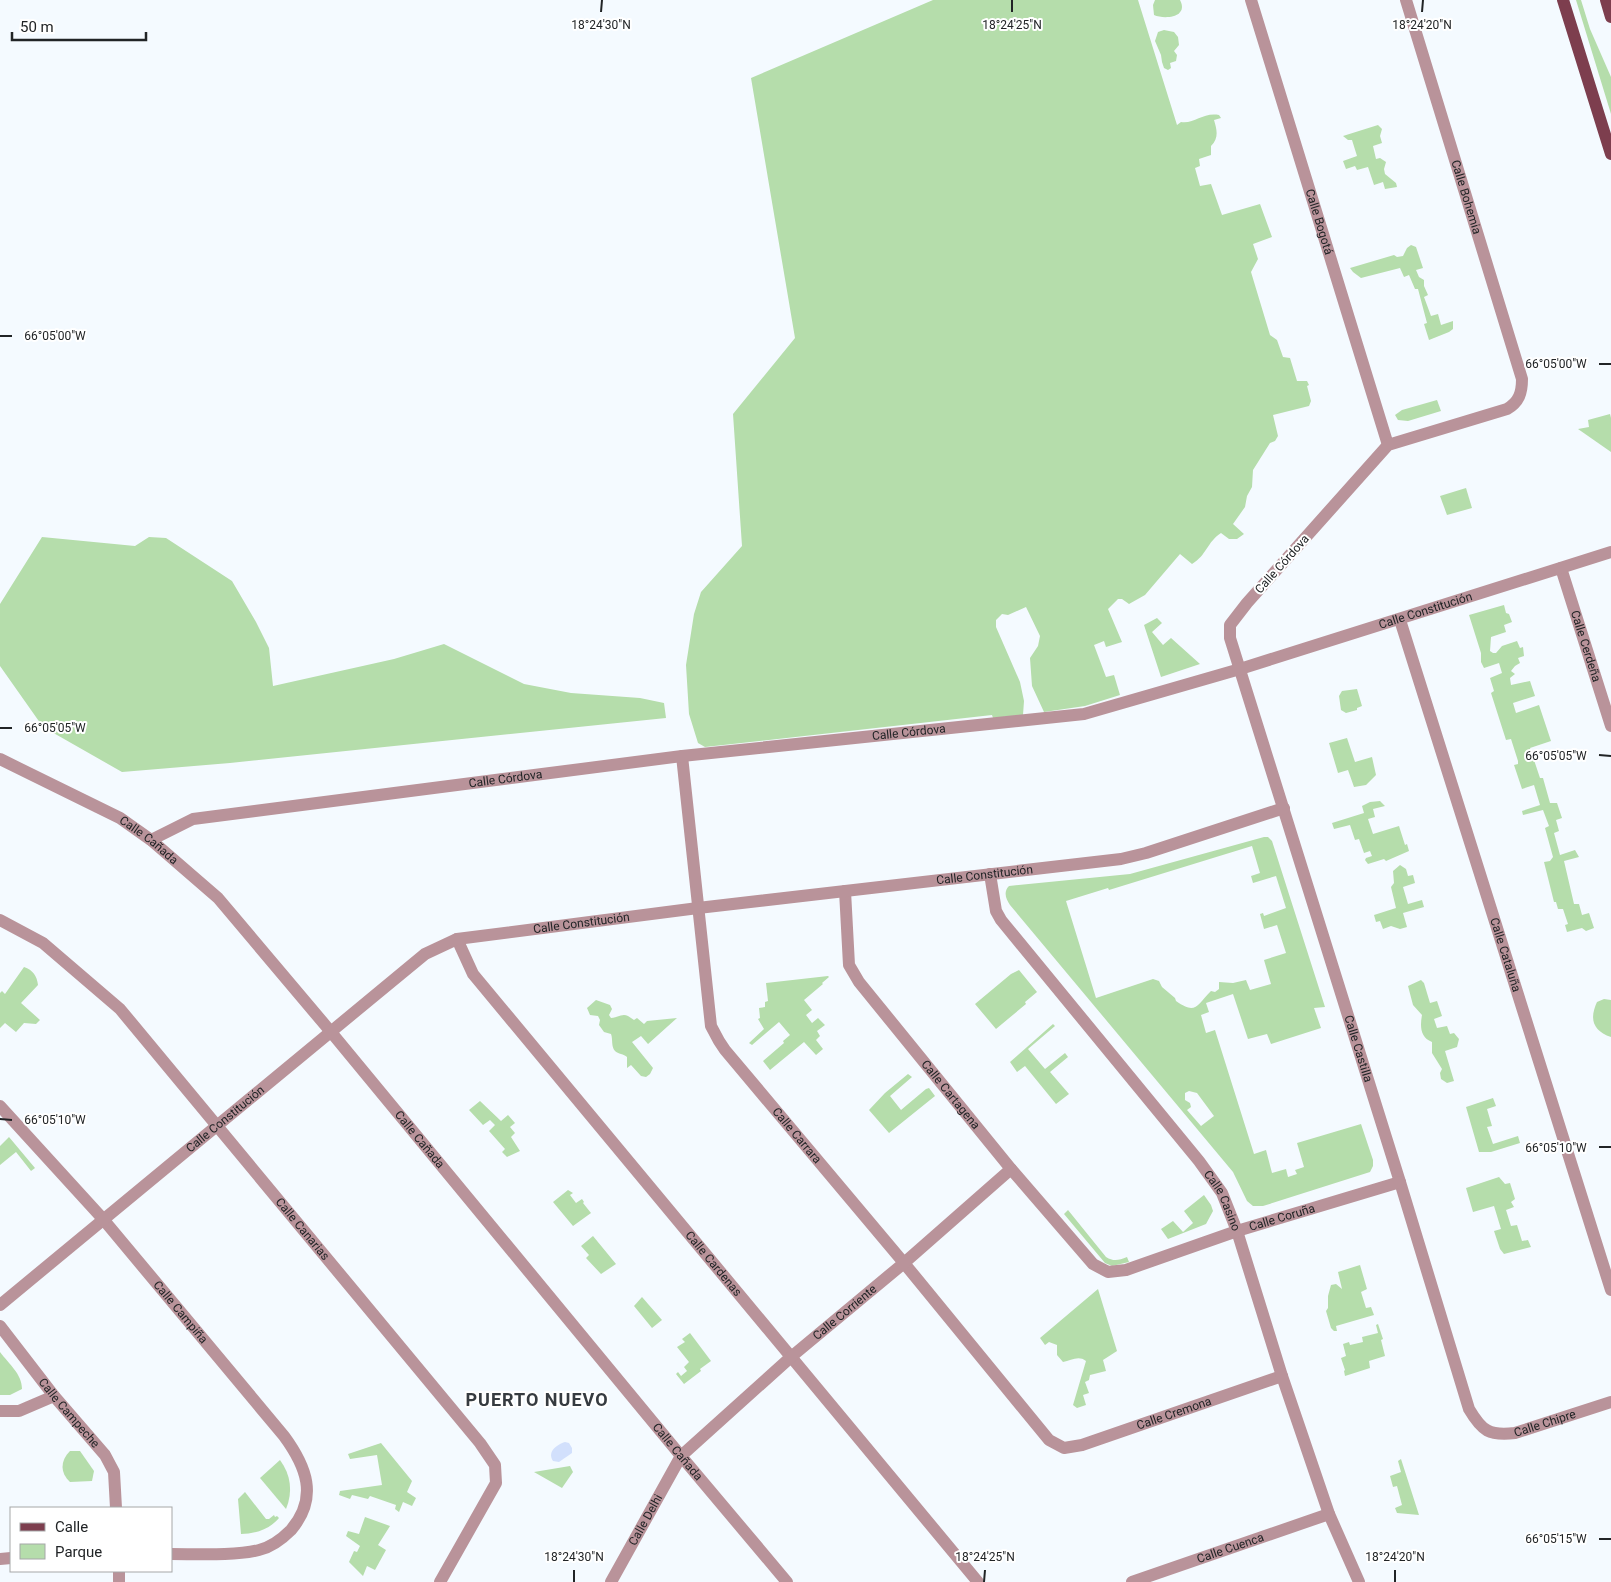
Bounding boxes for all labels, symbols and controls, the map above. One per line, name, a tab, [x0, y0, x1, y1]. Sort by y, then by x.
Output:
scale bar	[12, 10, 146, 42]
text: 50 m	[20, 18, 54, 36]
text: 18°24'30"N	[571, 18, 631, 32]
text: 18°24'25"N	[982, 18, 1042, 32]
text: 18°24'20"N	[1392, 18, 1452, 32]
street label: Calle Bohemia	[1448, 158, 1484, 236]
street label: Calle Bogotá	[1303, 187, 1336, 256]
text: 66°05'00"W	[24, 329, 86, 343]
text: 66°05'00"W	[1525, 357, 1587, 371]
street label: Calle Córdova	[1252, 532, 1312, 596]
street label: Calle Constitución	[1377, 589, 1474, 632]
street label: Calle Cerdeña	[1568, 609, 1604, 684]
text: 66°05'05"W	[24, 721, 86, 735]
street label: Calle Córdova	[871, 722, 946, 743]
text: 66°05'05"W	[1525, 749, 1587, 763]
street label: Calle Córdova	[468, 767, 543, 790]
street label: Calle Cañada	[117, 813, 181, 867]
street label: Calle Constitución	[935, 862, 1034, 887]
street label: Calle Constitución	[532, 910, 631, 936]
street label: Calle Cataluña	[1487, 916, 1524, 994]
street label: Calle Castilla	[1341, 1014, 1375, 1084]
street label: Calle Cartagena	[918, 1057, 983, 1132]
street label: Calle Constitución	[183, 1083, 267, 1155]
street label: Calle Carrara	[769, 1105, 824, 1166]
street label: Calle Cañada	[392, 1108, 448, 1171]
text: 66°05'10"W	[24, 1113, 86, 1127]
text: 66°05'10"W	[1525, 1141, 1587, 1155]
street label: Calle Casino	[1201, 1168, 1243, 1233]
street label: Calle Canarias	[273, 1195, 332, 1263]
street label: Calle Coruña	[1247, 1201, 1317, 1234]
street label: Calle Cardenas	[683, 1228, 745, 1299]
street label: Calle Campiña	[150, 1278, 211, 1346]
street label: Calle Corriente	[810, 1282, 879, 1343]
street label: Calle Campeche	[36, 1375, 102, 1451]
district label: PUERTO NUEVO	[465, 1389, 609, 1410]
street label: Calle Cremona	[1135, 1394, 1213, 1433]
street label: Calle Chipre	[1512, 1407, 1577, 1440]
street label: Calle Cañada	[650, 1420, 706, 1483]
street label: Calle Delhi	[626, 1492, 665, 1548]
legend	[10, 1507, 172, 1572]
text: Calle	[55, 1518, 88, 1536]
street label: Calle Cuenca	[1195, 1530, 1266, 1566]
text: 66°05'15"W	[1525, 1532, 1587, 1546]
text: Parque	[55, 1543, 102, 1561]
text: 18°24'30"N	[544, 1550, 604, 1564]
text: 18°24'25"N	[955, 1550, 1015, 1564]
text: 18°24'20"N	[1365, 1550, 1425, 1564]

